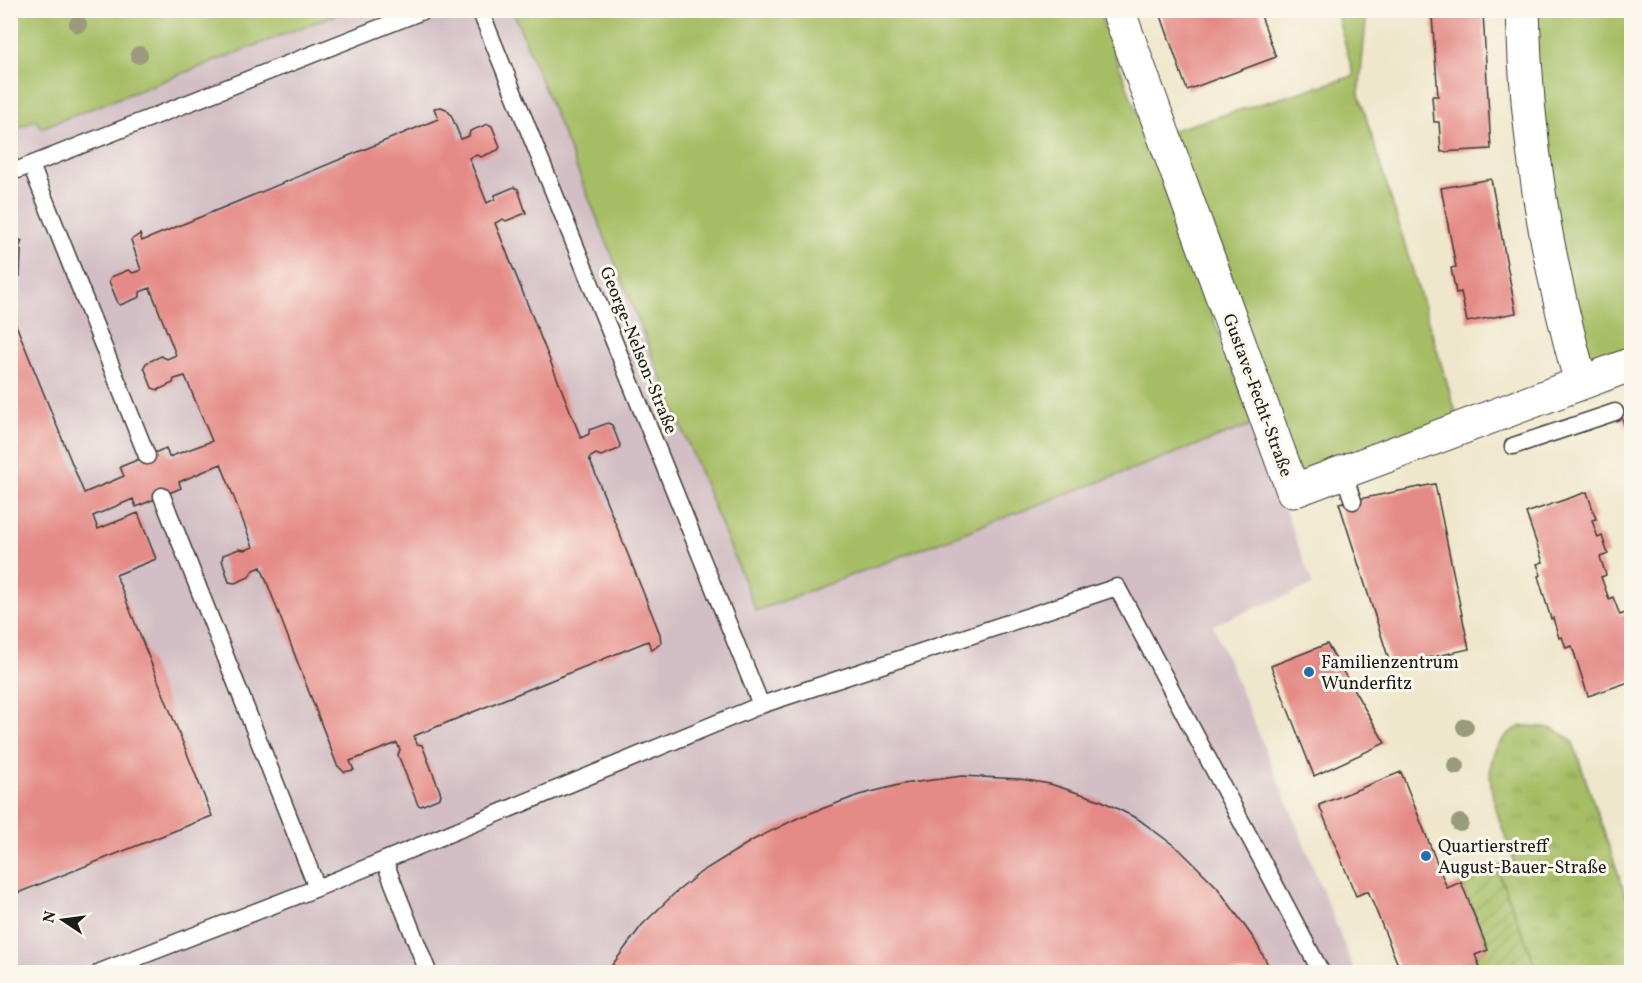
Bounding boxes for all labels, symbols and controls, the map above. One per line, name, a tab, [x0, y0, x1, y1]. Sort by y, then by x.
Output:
street label: George-Nelson-Straße	[593, 263, 683, 438]
street label: Gustave-Fecht-Straße	[1215, 310, 1298, 481]
place label: Familienzentrum Wunderfitz	[1321, 651, 1459, 697]
marker: Familienzentrum Wunderfitz	[1302, 665, 1316, 679]
place label: Quartierstreff August-Bauer-Straße	[1438, 835, 1606, 881]
marker: Quartierstreff August-Bauer-Straße	[1419, 849, 1433, 863]
north arrow	[33, 890, 93, 950]
text: N	[38, 909, 62, 925]

